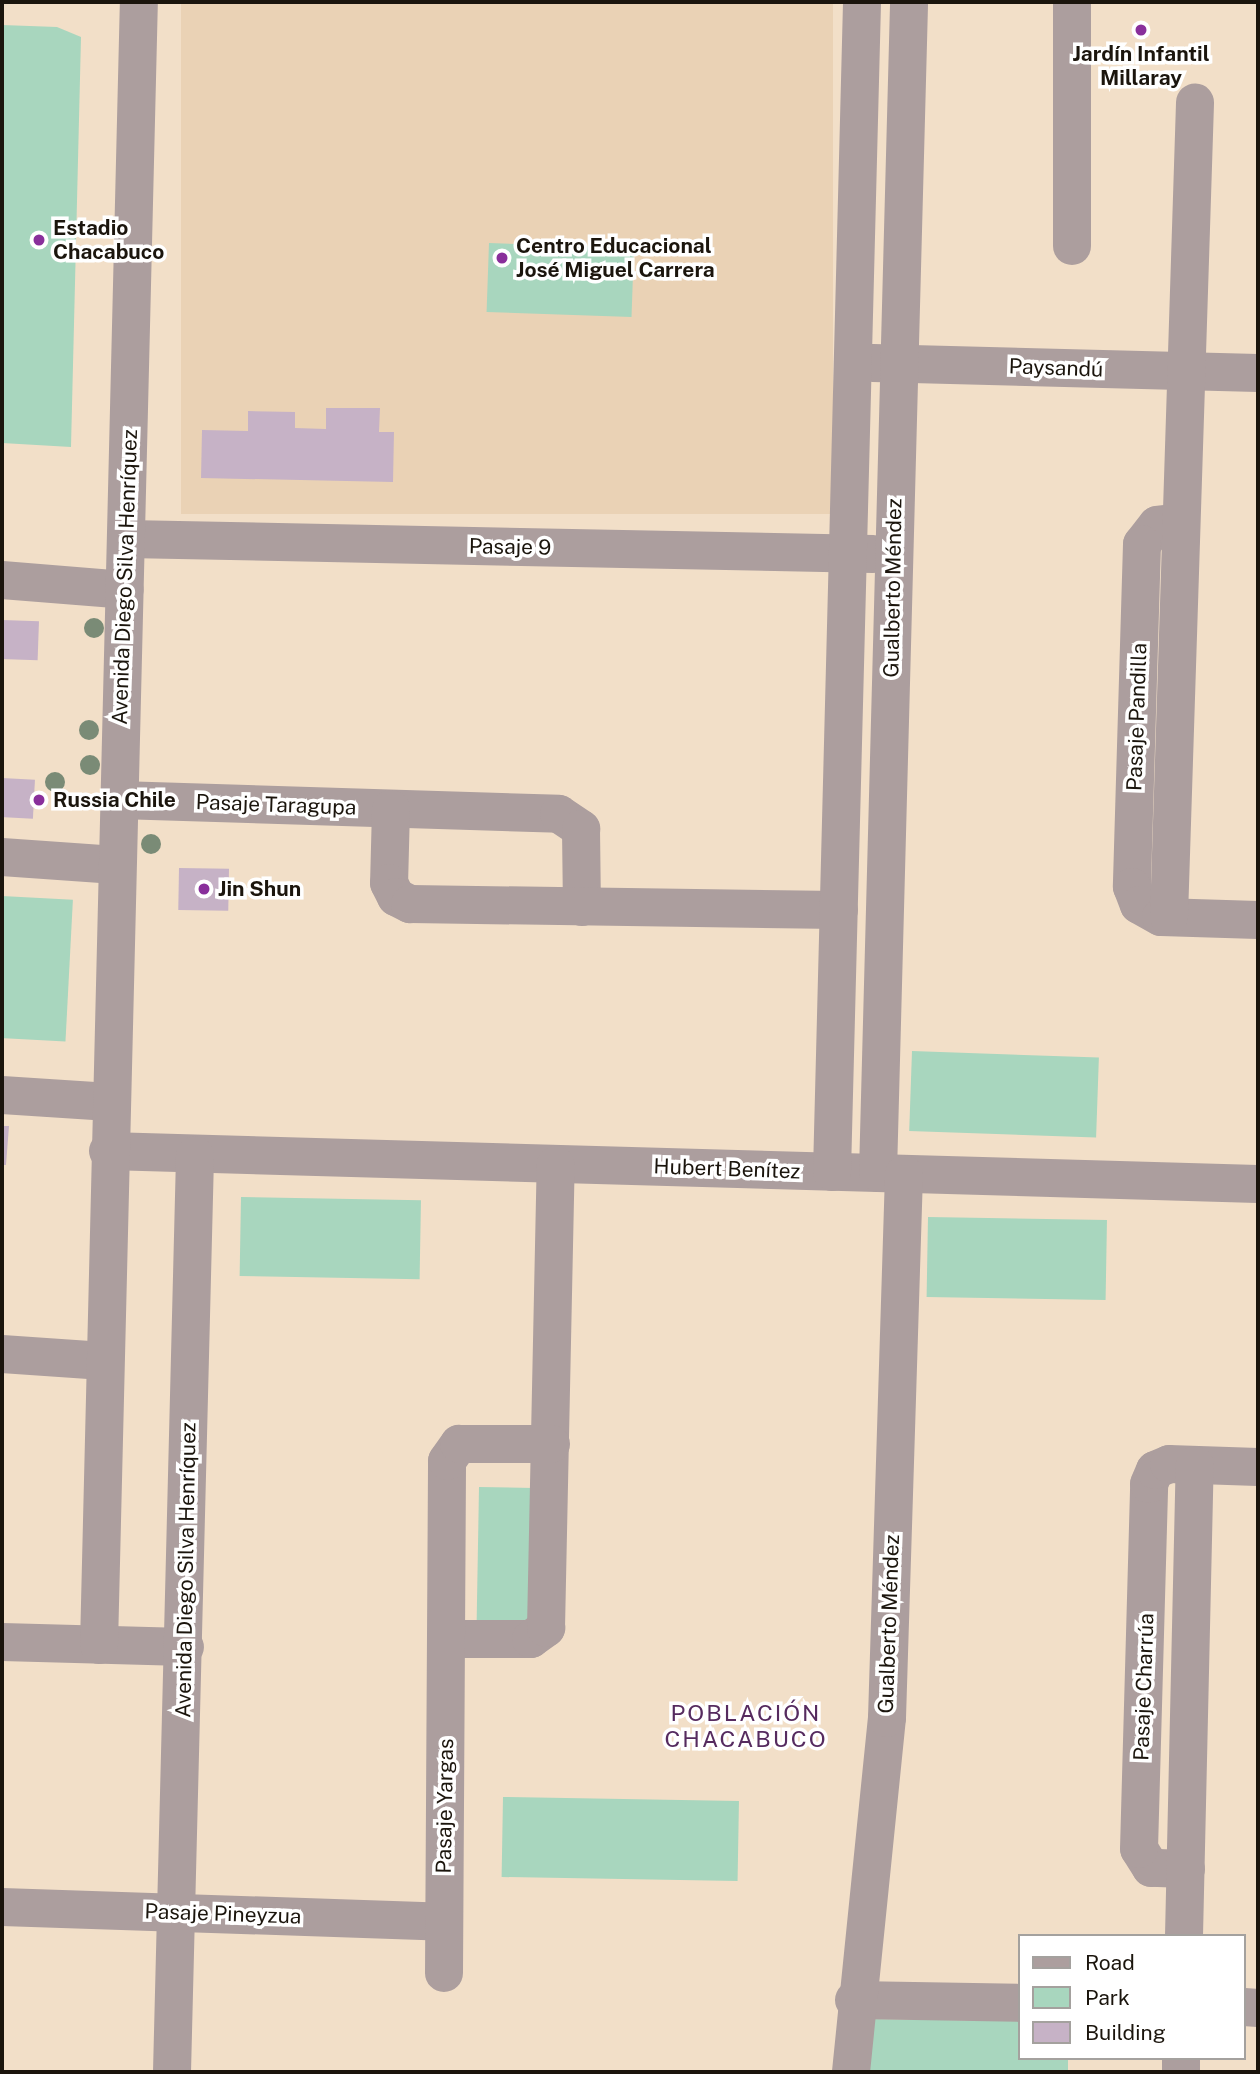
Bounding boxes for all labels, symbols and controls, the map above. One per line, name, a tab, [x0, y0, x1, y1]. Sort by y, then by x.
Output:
marker: Jardín Infantil Millaray	[1133, 22, 1149, 38]
place label: Jardín Infantil Millaray	[1072, 41, 1210, 91]
place label: Estadio Chacabuco	[53, 215, 164, 265]
marker: Estadio Chacabuco	[31, 232, 47, 248]
place label: Centro Educacional José Miguel Carrera	[516, 233, 715, 283]
marker: Centro Educacional José Miguel Carrera	[494, 250, 510, 266]
street label: Paysandú	[1008, 354, 1104, 382]
street label: Avenida Diego Silva Henríquez	[107, 429, 143, 725]
street label: Gualberto Méndez	[879, 498, 907, 678]
street label: Pasaje 9	[468, 534, 552, 560]
street label: Pasaje Pandilla	[1122, 642, 1152, 792]
place label: Russia Chile	[53, 787, 176, 813]
street label: Pasaje Taragupa	[195, 790, 357, 820]
marker: Russia Chile	[31, 792, 47, 808]
place label: Jin Shun	[218, 876, 301, 902]
marker: Jin Shun	[196, 881, 212, 897]
street label: Hubert Benítez	[653, 1154, 801, 1184]
street label: Avenida Diego Silva Henríquez	[171, 1422, 201, 1718]
street label: Gualberto Méndez	[873, 1534, 905, 1714]
street label: Pasaje Charrúa	[1129, 1613, 1159, 1761]
district label: POBLACIÓN CHACABUCO	[666, 1699, 826, 1753]
street label: Pasaje Yargas	[431, 1738, 459, 1874]
street label: Pasaje Pineyzua	[144, 1899, 302, 1929]
legend	[1018, 1934, 1246, 2060]
text: Road	[1085, 1950, 1135, 1975]
text: Park	[1085, 1985, 1130, 2010]
text: Building	[1085, 2020, 1166, 2045]

